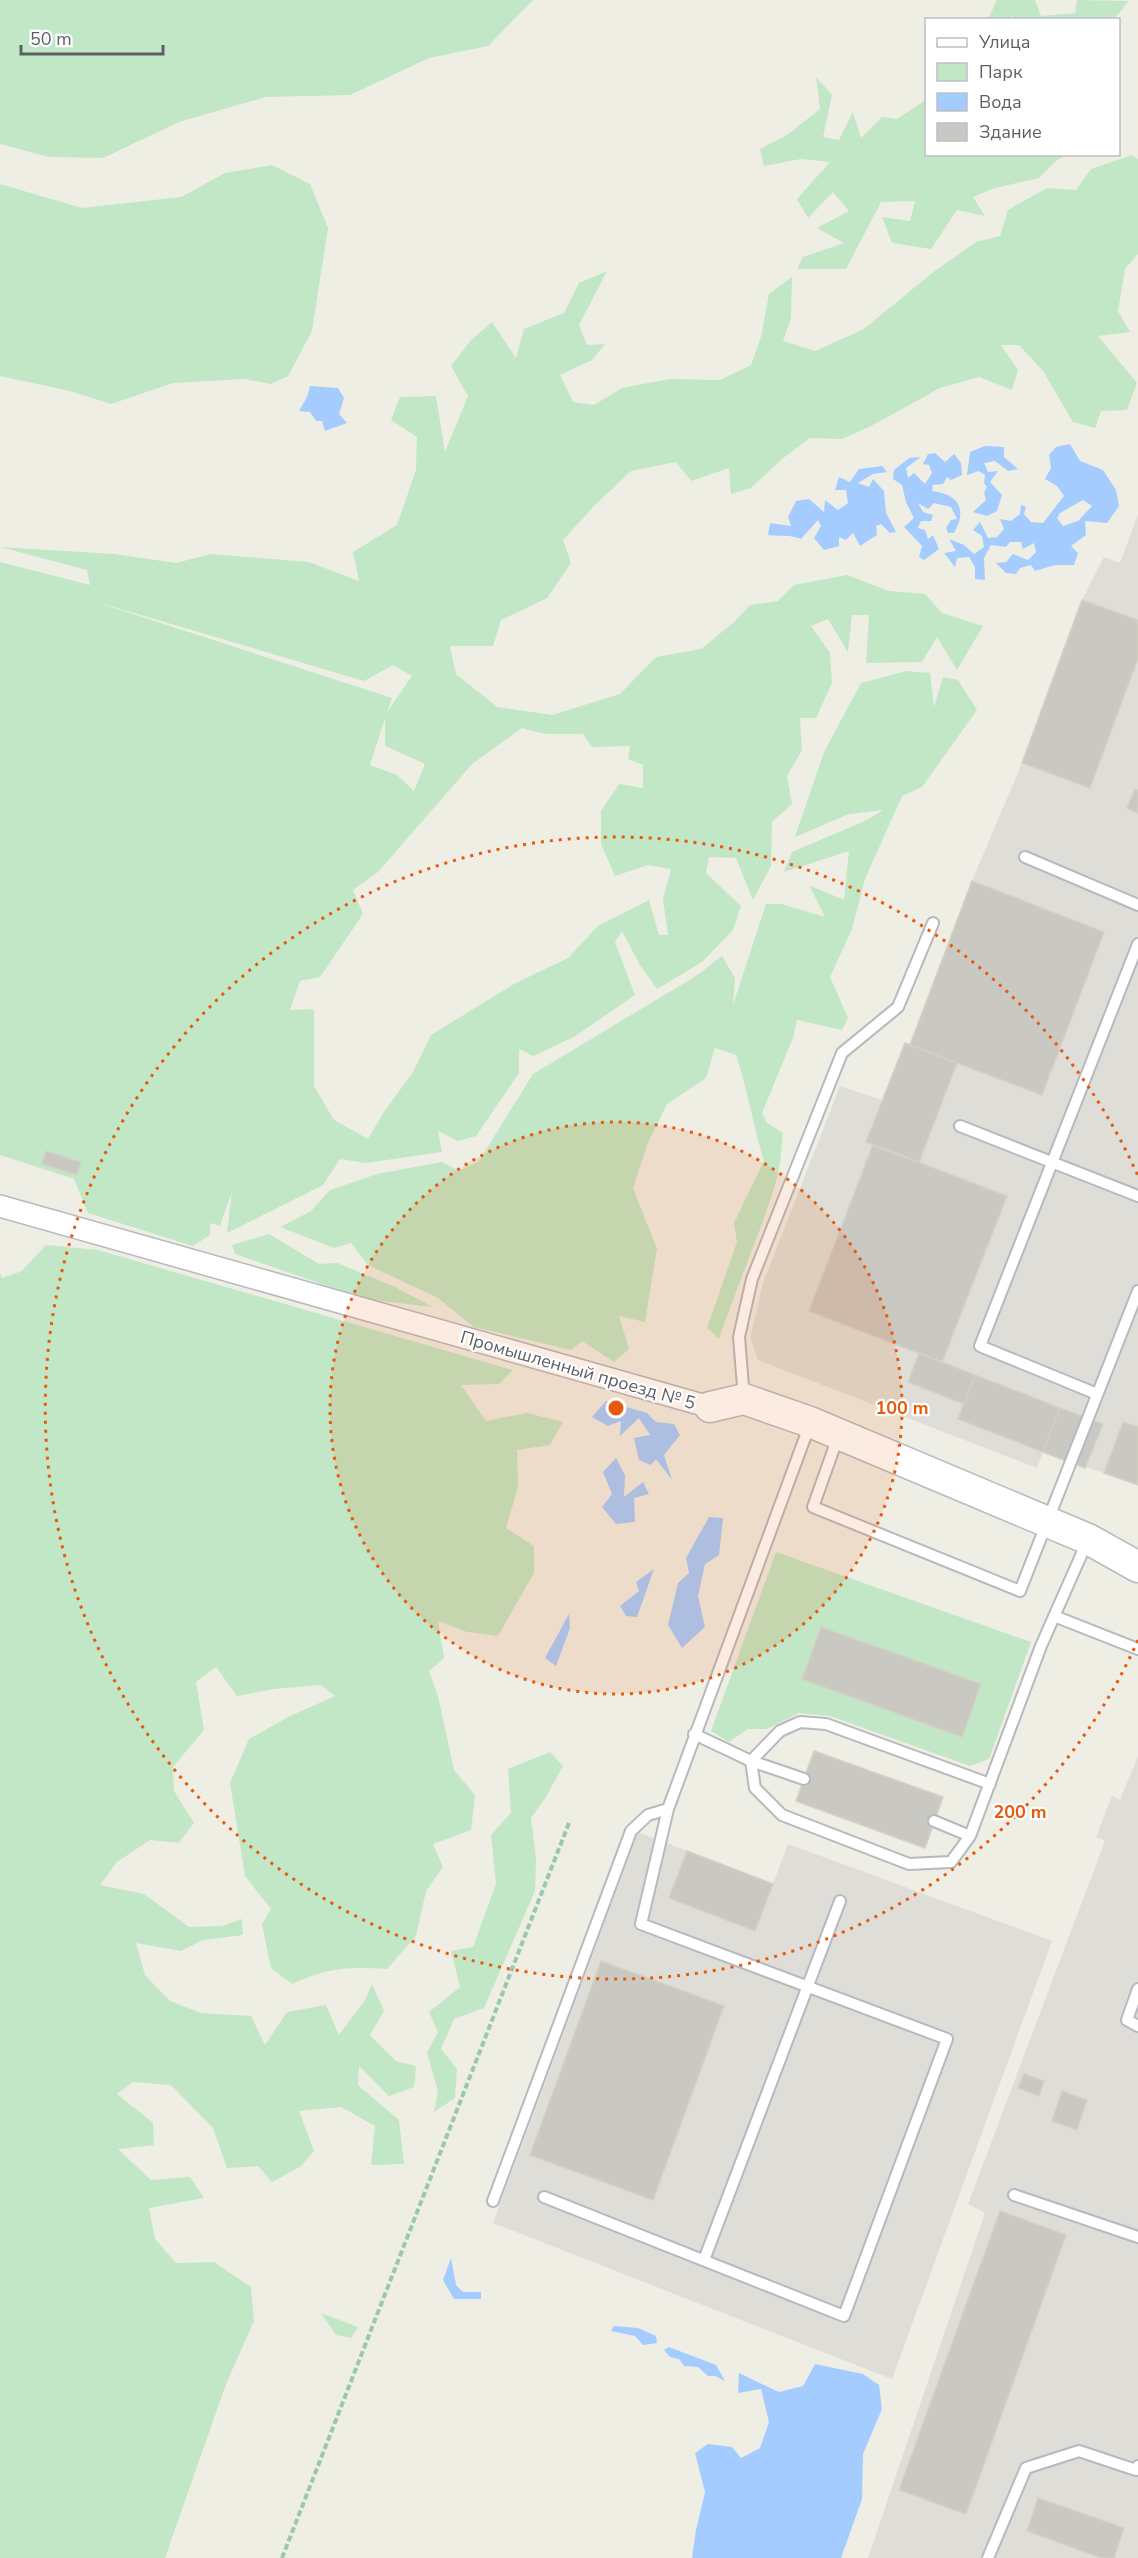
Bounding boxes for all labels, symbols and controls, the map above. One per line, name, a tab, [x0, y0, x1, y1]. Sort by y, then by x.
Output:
scale bar	[21, 18, 164, 56]
legend	[925, 18, 1120, 156]
text: 50 m	[30, 27, 72, 51]
text: Улица	[978, 30, 1030, 54]
text: Парк	[979, 60, 1023, 84]
text: Вода	[979, 90, 1022, 114]
text: Здание	[979, 120, 1042, 144]
street label: Промышленный проезд № 5	[458, 1325, 698, 1415]
text: 100 m	[875, 1396, 929, 1420]
centre of rings	[606, 1398, 626, 1418]
text: 200 m	[993, 1800, 1047, 1824]

